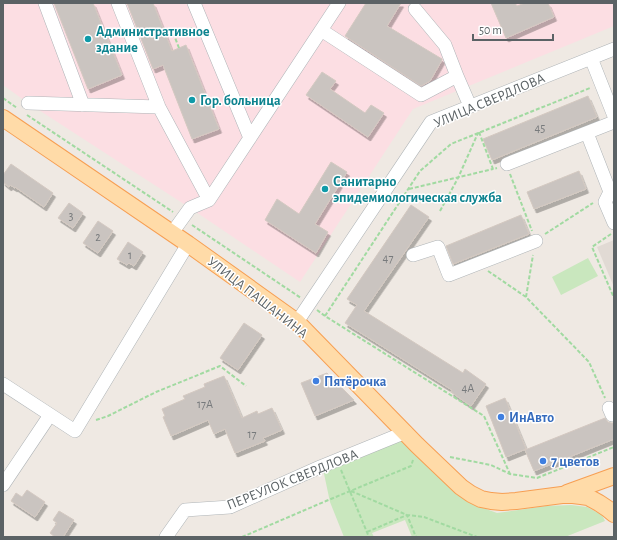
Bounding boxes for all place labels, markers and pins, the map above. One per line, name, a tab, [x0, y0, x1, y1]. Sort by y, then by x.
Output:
place label: Административное здание	[96, 25, 210, 55]
marker: Административное здание	[83, 34, 93, 44]
place label: Гор. больница	[200, 94, 281, 108]
marker: Гор. больница	[187, 95, 197, 105]
place label: Санитарно эпидемиологическая служба	[333, 175, 502, 205]
marker: Санитарно эпидемиологическая служба	[320, 184, 330, 194]
place label: Пятёрочка	[324, 375, 387, 389]
marker: Пятёрочка	[311, 376, 321, 386]
place label: ИнАвто	[509, 411, 554, 425]
marker: ИнАвто	[496, 412, 506, 422]
place label: 7 цветов	[551, 455, 600, 469]
marker: 7 цветов	[538, 456, 548, 466]

